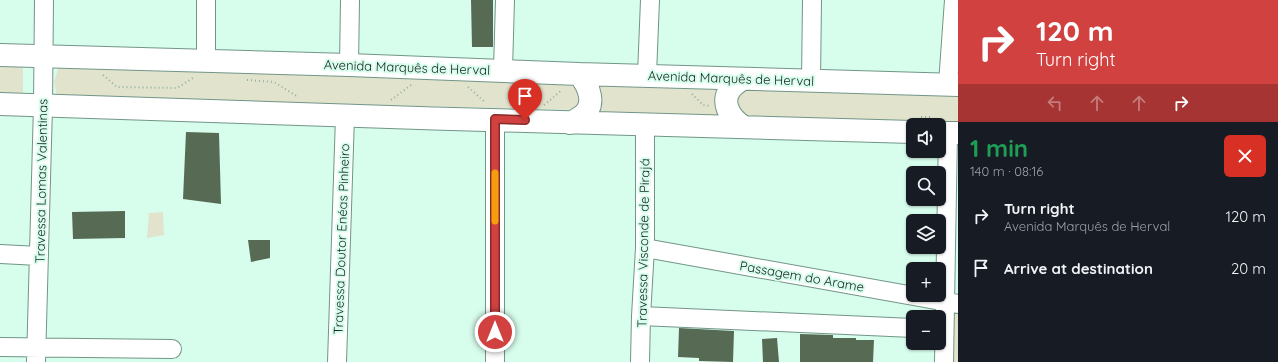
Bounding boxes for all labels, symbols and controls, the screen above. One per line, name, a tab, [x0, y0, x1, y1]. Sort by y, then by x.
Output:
text: 120 m	[1036, 13, 1114, 48]
icon: right	[970, 16, 1022, 68]
text: Turn right	[1036, 48, 1116, 71]
street label: Avenida Marquês de Herval	[324, 56, 490, 78]
street label: Avenida Marquês de Herval	[648, 67, 814, 89]
pin	[508, 79, 542, 120]
icon: arrive	[514, 85, 536, 107]
icon: left	[1044, 92, 1066, 114]
icon: ahead	[1086, 92, 1108, 114]
icon: ahead	[1128, 92, 1150, 114]
icon: right	[1170, 92, 1192, 114]
street label: Travessa Lomas Valentinas	[32, 99, 50, 263]
map controls	[906, 118, 946, 350]
button: sound	[906, 118, 946, 158]
text: 1 min	[970, 133, 1028, 163]
button: close	[1224, 135, 1266, 177]
street label: Travessa Doutor Enéas Pinheiro	[330, 143, 352, 335]
street label: Travessa Visconde de Pirajá	[634, 158, 652, 328]
text: 140 m · 08:16	[970, 163, 1043, 179]
button: search	[906, 166, 946, 206]
text: Turn right	[1004, 199, 1075, 218]
icon: right	[970, 205, 992, 227]
text: 120 m	[1225, 207, 1266, 226]
button: layers	[906, 214, 946, 254]
text: Avenida Marquês de Herval	[1004, 218, 1170, 234]
street label: Passagem do Arame	[739, 257, 865, 295]
icon: arrive	[970, 257, 992, 279]
text: Arrive at destination	[1004, 259, 1153, 278]
text: 20 m	[1231, 259, 1266, 278]
button: +	[906, 262, 946, 302]
button: −	[906, 310, 946, 350]
position arrow	[474, 311, 516, 353]

